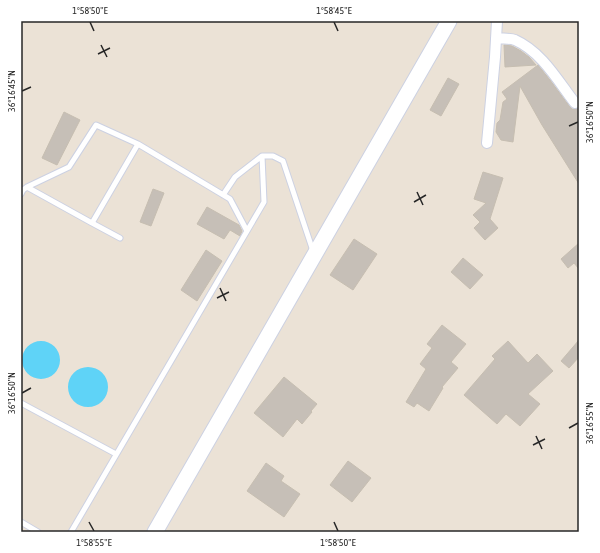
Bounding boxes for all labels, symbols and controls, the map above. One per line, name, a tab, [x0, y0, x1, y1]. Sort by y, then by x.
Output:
text: 1°58'50"E	[72, 5, 108, 16]
text: 1°58'45"E	[316, 5, 352, 16]
text: 36°16'45"N	[6, 70, 17, 112]
text: 36°16'50"N	[584, 101, 595, 143]
text: 36°16'50"N	[6, 372, 17, 414]
text: 36°16'55"N	[584, 402, 595, 444]
text: 1°58'55"E	[76, 537, 112, 548]
text: 1°58'50"E	[320, 537, 356, 548]

